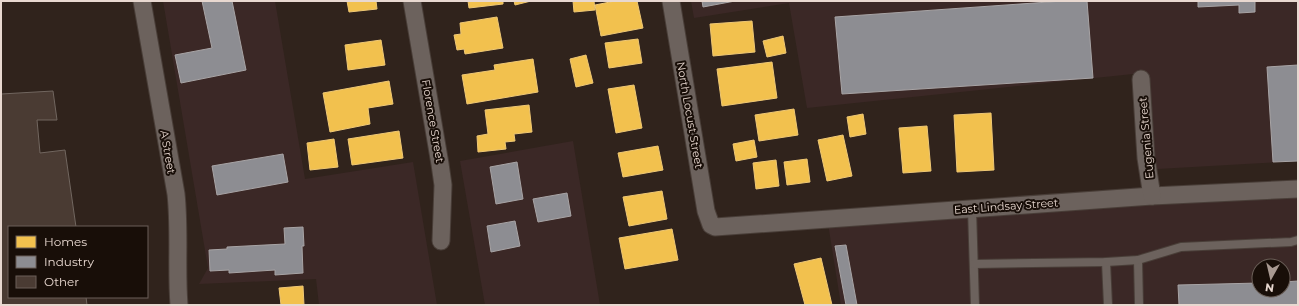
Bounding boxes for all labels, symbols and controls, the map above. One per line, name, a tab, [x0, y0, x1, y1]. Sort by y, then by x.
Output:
street label: North Locust Street	[674, 61, 706, 170]
street label: Florence Street	[419, 78, 447, 164]
street label: Eugenia Street	[1135, 96, 1157, 179]
street label: A Street	[157, 129, 179, 175]
street label: East Lindsay Street	[953, 195, 1059, 217]
legend	[8, 226, 148, 298]
text: Homes	[44, 234, 87, 249]
text: Industry	[44, 254, 94, 269]
north arrow	[1251, 258, 1291, 298]
text: Other	[44, 274, 79, 289]
text: N	[1264, 280, 1275, 295]

